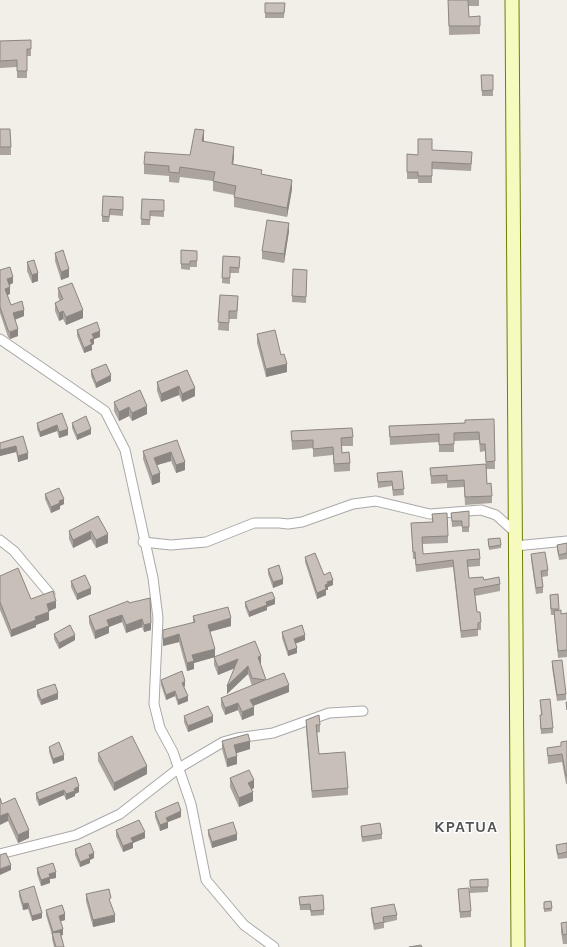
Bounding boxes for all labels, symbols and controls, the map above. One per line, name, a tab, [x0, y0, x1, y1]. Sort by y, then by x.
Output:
district label: KPATUA	[434, 817, 498, 836]

